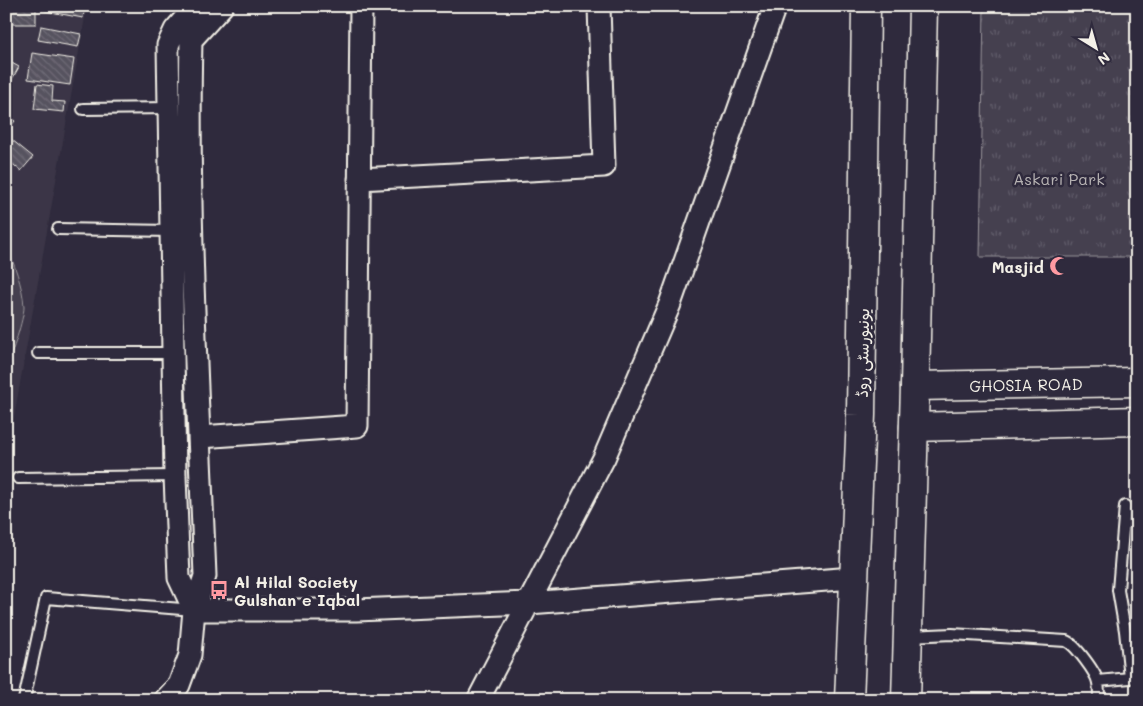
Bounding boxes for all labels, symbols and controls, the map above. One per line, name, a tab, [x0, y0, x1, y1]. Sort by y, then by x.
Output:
north arrow	[1070, 22, 1120, 72]
text: N	[1094, 48, 1114, 70]
park label: Askari Park	[1013, 168, 1105, 189]
mosque icon: Masjid	[1048, 255, 1070, 277]
place label: Masjid	[992, 256, 1044, 277]
street label: یونیورسٹی روڈ	[851, 308, 874, 398]
street label: GHOSIA ROAD	[969, 372, 1083, 396]
place label: Al Hilal Society Gulshan e Iqbal	[234, 571, 360, 610]
bus stop icon: Al Hilal Society Gulshan e Iqbal	[208, 579, 230, 601]

